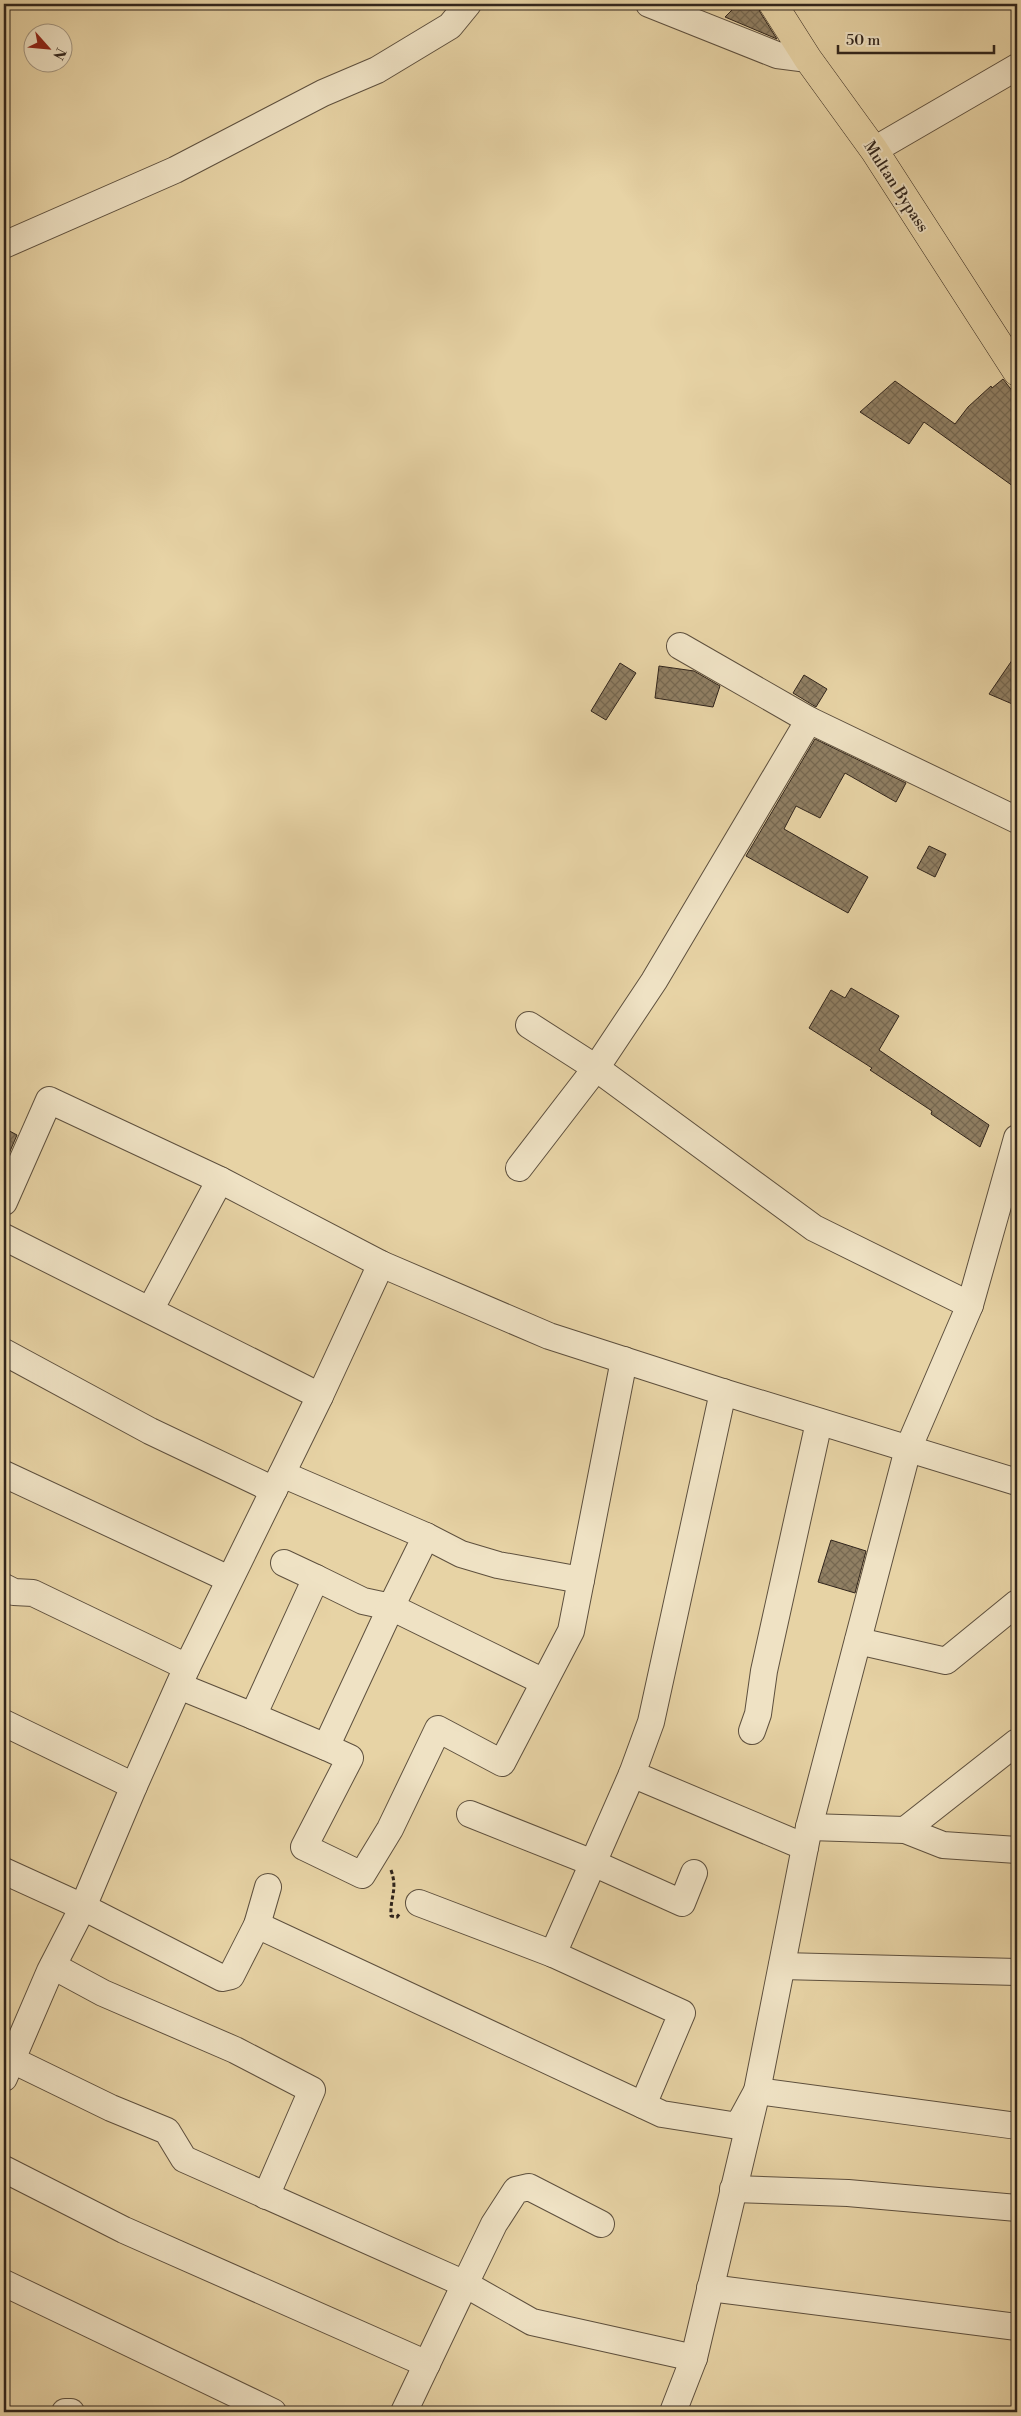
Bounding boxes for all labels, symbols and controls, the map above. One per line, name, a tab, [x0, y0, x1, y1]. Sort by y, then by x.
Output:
north arrow	[22, 22, 72, 72]
scale bar	[838, 22, 995, 54]
text: 50 m	[846, 31, 880, 50]
text: N	[48, 44, 69, 62]
street label: Multan Bypass	[859, 137, 933, 236]

